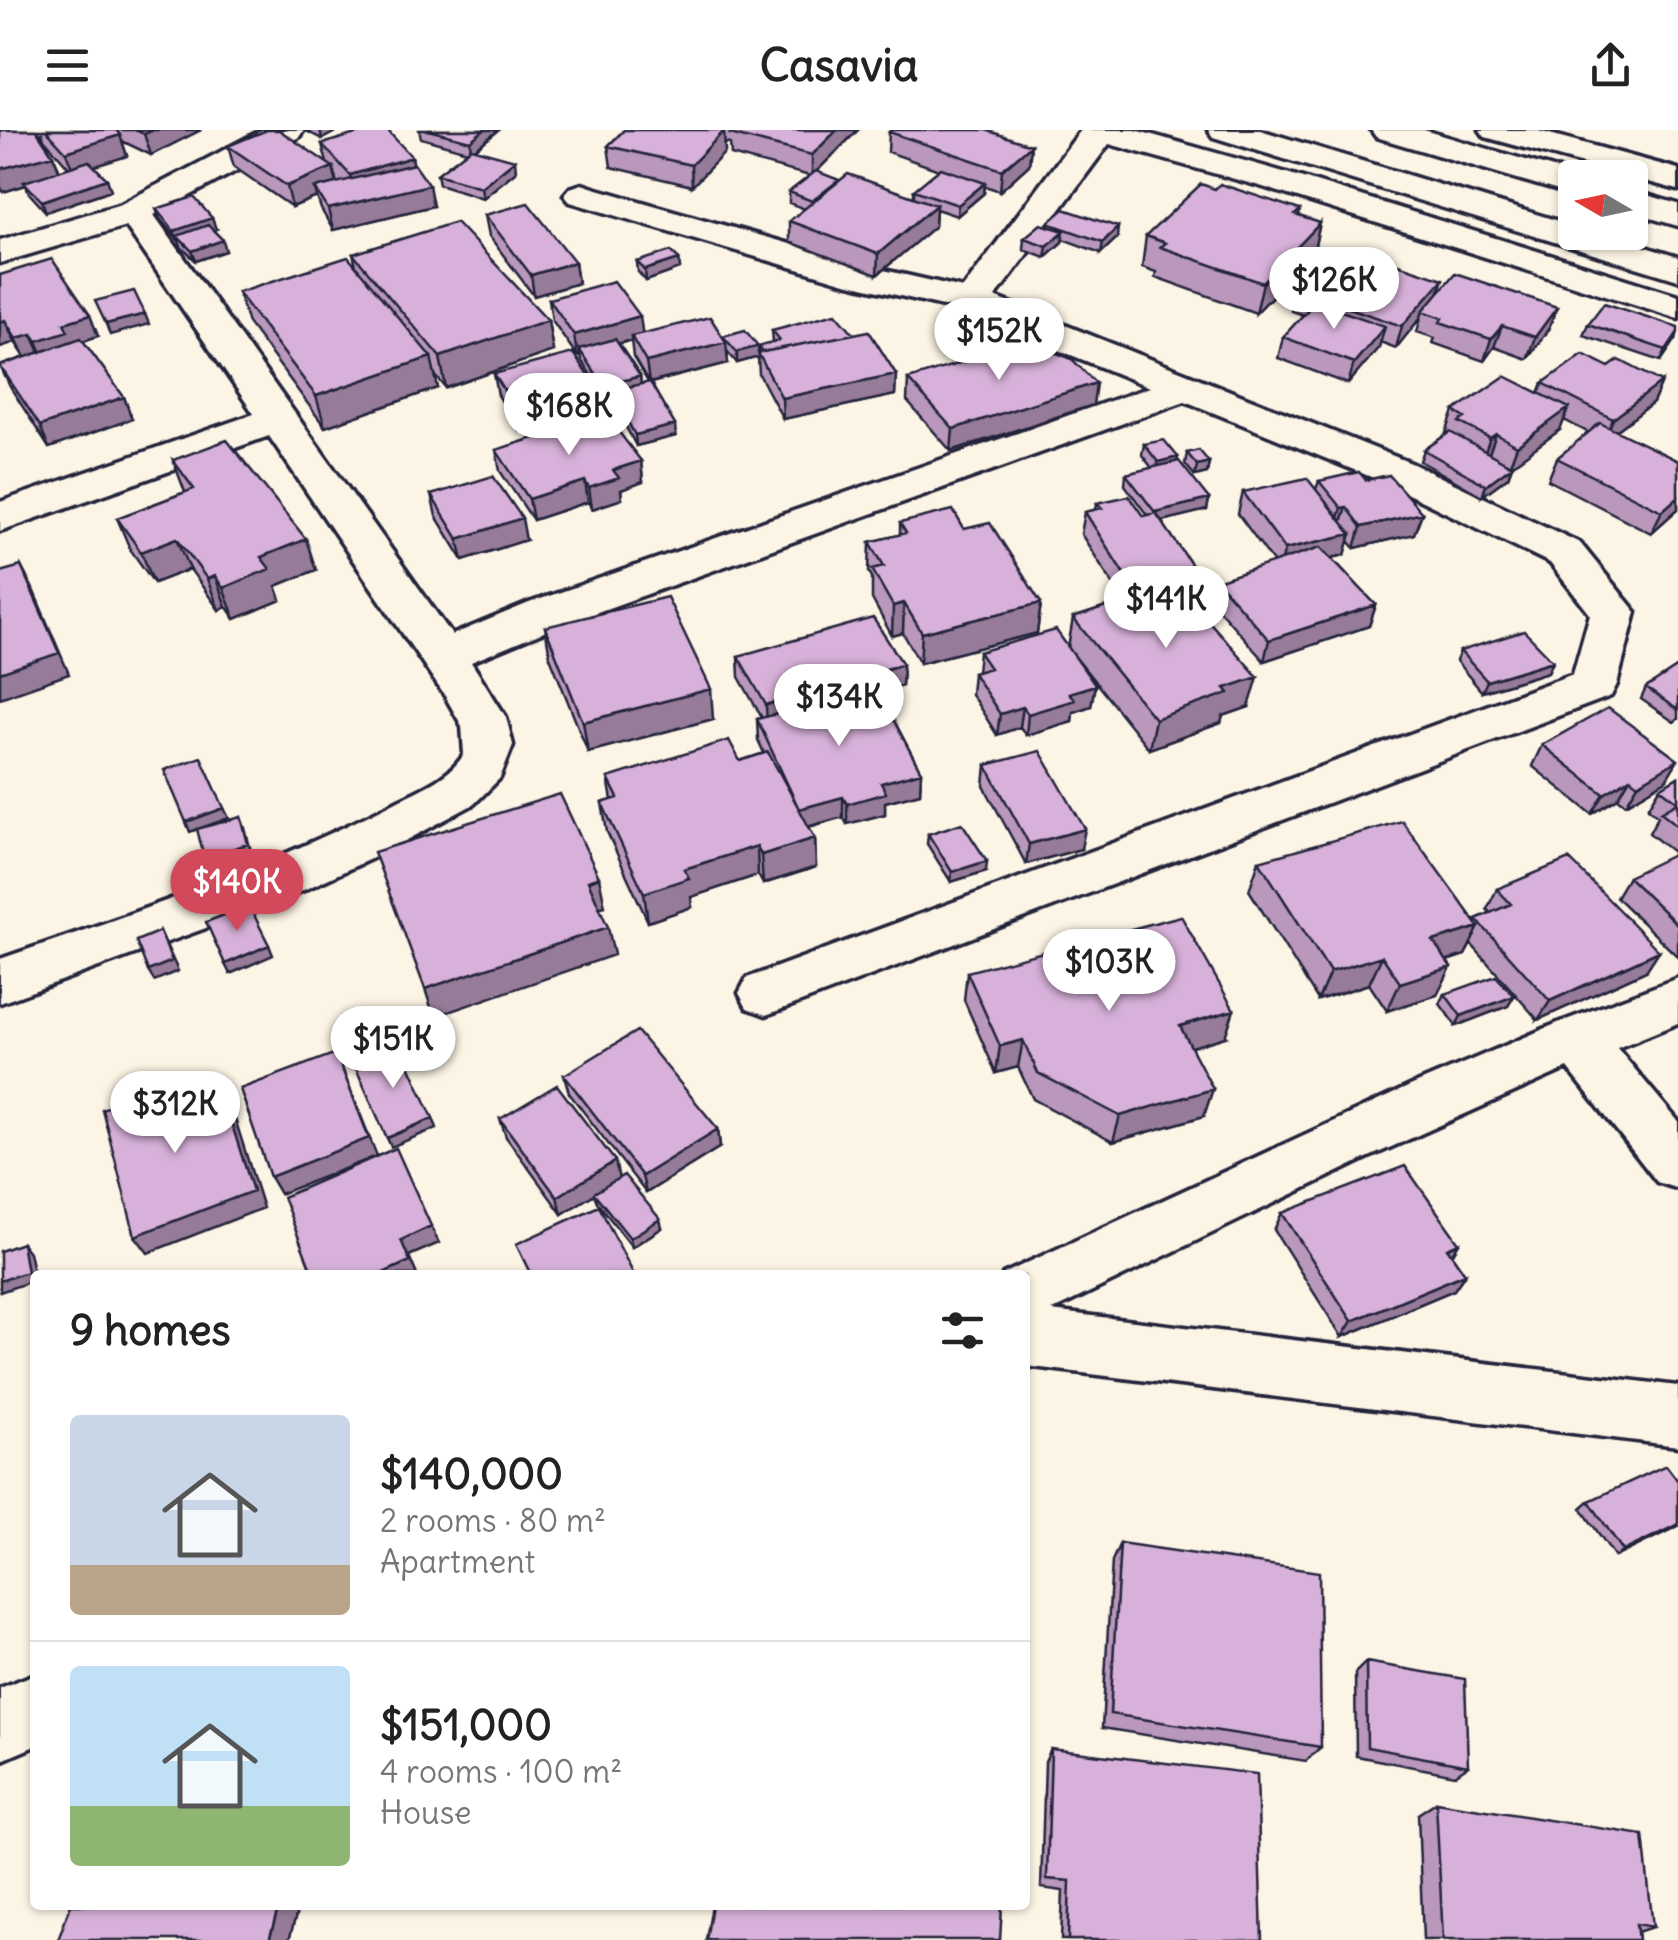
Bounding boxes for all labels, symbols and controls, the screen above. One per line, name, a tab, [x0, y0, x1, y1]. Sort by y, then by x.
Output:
text: Casavia	[760, 37, 918, 93]
icon: menu	[40, 38, 95, 93]
icon: share	[1583, 38, 1638, 93]
north arrow	[1558, 160, 1648, 250]
map controls	[1558, 160, 1648, 250]
pin: $126K	[1264, 247, 1404, 332]
text: $126K	[1291, 259, 1377, 300]
pin: $152K	[929, 298, 1069, 383]
text: $152K	[956, 310, 1042, 351]
pin: $168K	[499, 373, 639, 458]
text: $168K	[526, 385, 612, 426]
pin: $141K	[1096, 566, 1236, 651]
text: $141K	[1126, 578, 1206, 619]
pin: $134K	[769, 664, 909, 749]
text: $134K	[796, 676, 882, 717]
pin: $140K	[167, 849, 307, 934]
text: $140K	[192, 861, 282, 902]
pin: $103K	[1039, 929, 1179, 1014]
text: $103K	[1065, 941, 1153, 982]
pin: $151K	[323, 1006, 463, 1091]
text: $151K	[353, 1018, 433, 1059]
pin: $312K	[105, 1071, 245, 1156]
text: $312K	[132, 1083, 218, 1124]
icon: filters	[935, 1303, 990, 1358]
text: 9 homes	[70, 1304, 231, 1356]
text: $140,000	[380, 1448, 563, 1500]
icon: home	[150, 1455, 270, 1575]
text: 2 rooms · 80 m²	[380, 1500, 606, 1541]
text: Apartment	[380, 1541, 535, 1582]
text: $151,000	[380, 1699, 552, 1751]
icon: home	[150, 1706, 270, 1826]
text: 4 rooms · 100 m²	[380, 1751, 622, 1792]
text: House	[380, 1792, 471, 1833]

